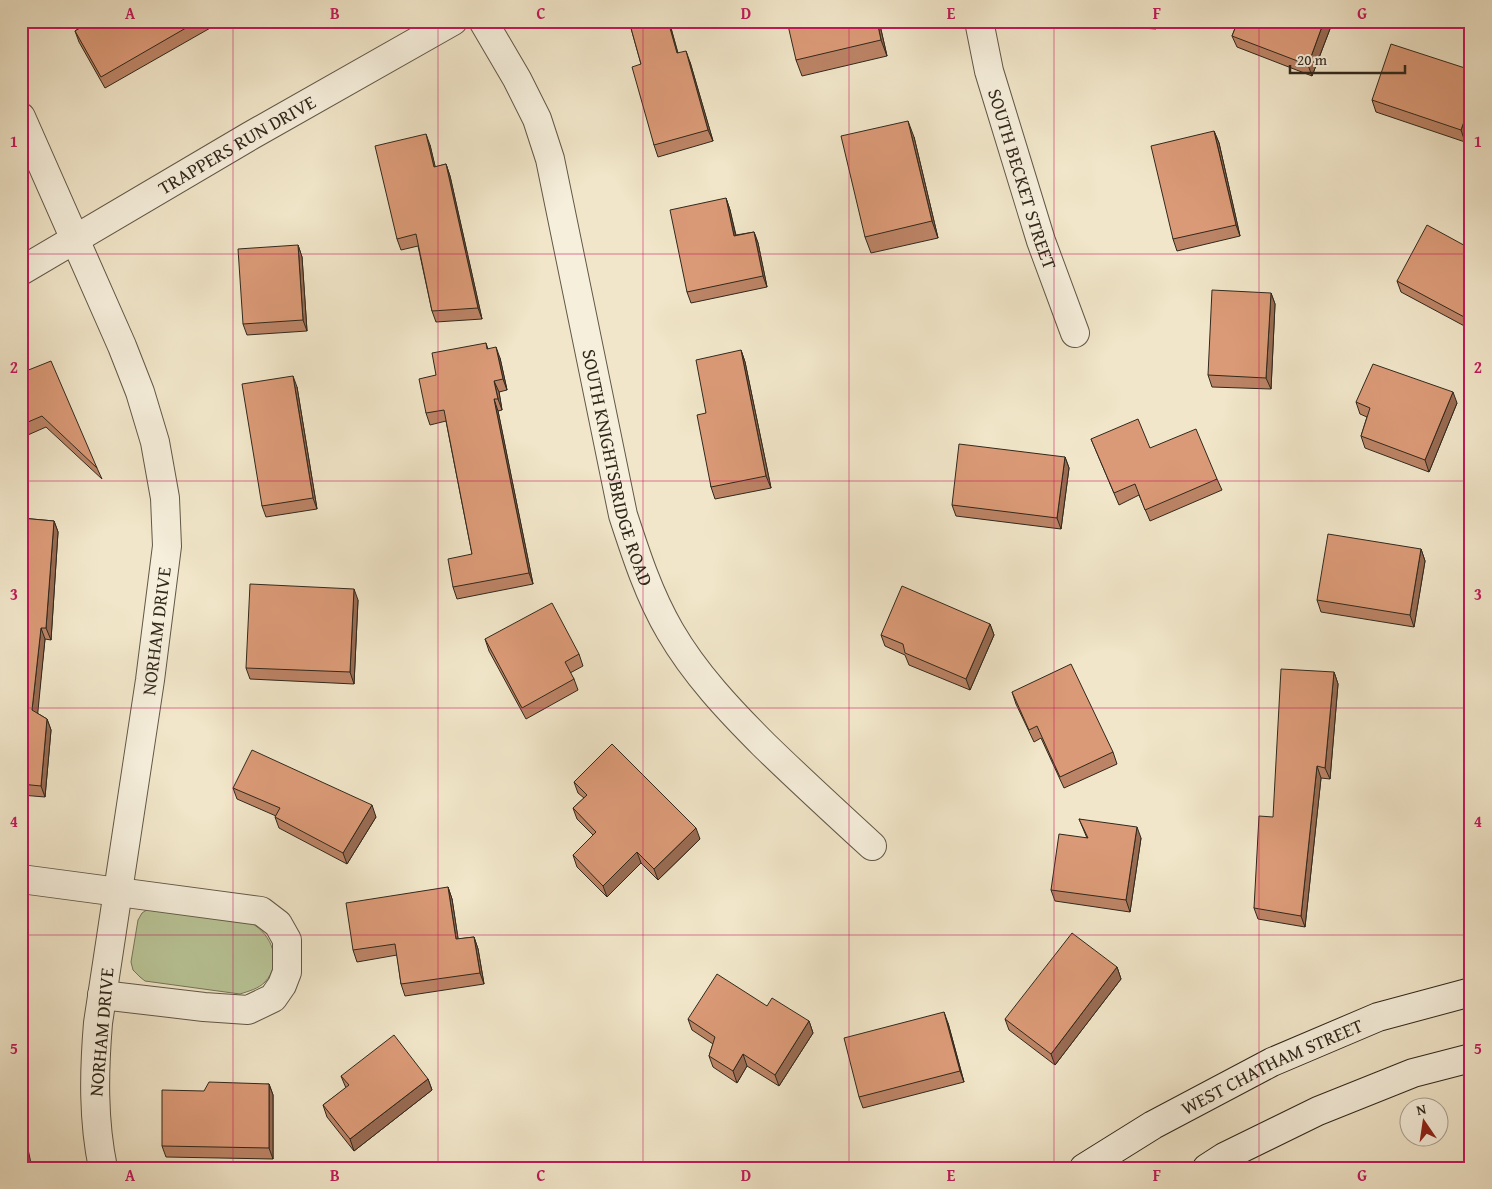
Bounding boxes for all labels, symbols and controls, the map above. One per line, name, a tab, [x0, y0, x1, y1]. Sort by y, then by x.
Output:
text: A	[125, 1, 136, 25]
text: B	[330, 1, 340, 25]
text: C	[536, 1, 546, 25]
text: D	[741, 1, 751, 25]
text: E	[947, 1, 956, 25]
text: F	[1153, 1, 1161, 25]
text: G	[1357, 1, 1367, 25]
scale bar	[1290, 42, 1404, 74]
text: 20 m	[1297, 49, 1328, 70]
street label: SOUTH BECKET STREET	[981, 85, 1064, 274]
street label: TRAPPERS RUN DRIVE	[153, 88, 321, 201]
text: 1	[10, 129, 18, 153]
text: 1	[1474, 129, 1482, 153]
street label: SOUTH KNIGHTSBRIDGE ROAD	[575, 347, 661, 590]
text: 2	[10, 355, 18, 379]
text: 2	[1474, 355, 1482, 379]
street label: NORHAM DRIVE	[134, 565, 178, 697]
text: 3	[10, 582, 18, 606]
text: 3	[1474, 582, 1482, 606]
text: 4	[10, 809, 18, 833]
text: 4	[1474, 809, 1482, 833]
street label: NORHAM DRIVE	[81, 966, 121, 1098]
street label: WEST CHATHAM STREET	[1176, 1011, 1367, 1122]
text: 5	[10, 1036, 18, 1060]
text: 5	[1474, 1036, 1482, 1060]
north arrow	[1400, 1096, 1450, 1146]
text: N	[1414, 1098, 1429, 1120]
text: A	[125, 1163, 136, 1187]
text: B	[330, 1163, 340, 1187]
text: C	[536, 1163, 546, 1187]
text: D	[741, 1163, 751, 1187]
text: E	[947, 1163, 956, 1187]
text: F	[1153, 1163, 1161, 1187]
text: G	[1357, 1163, 1367, 1187]

